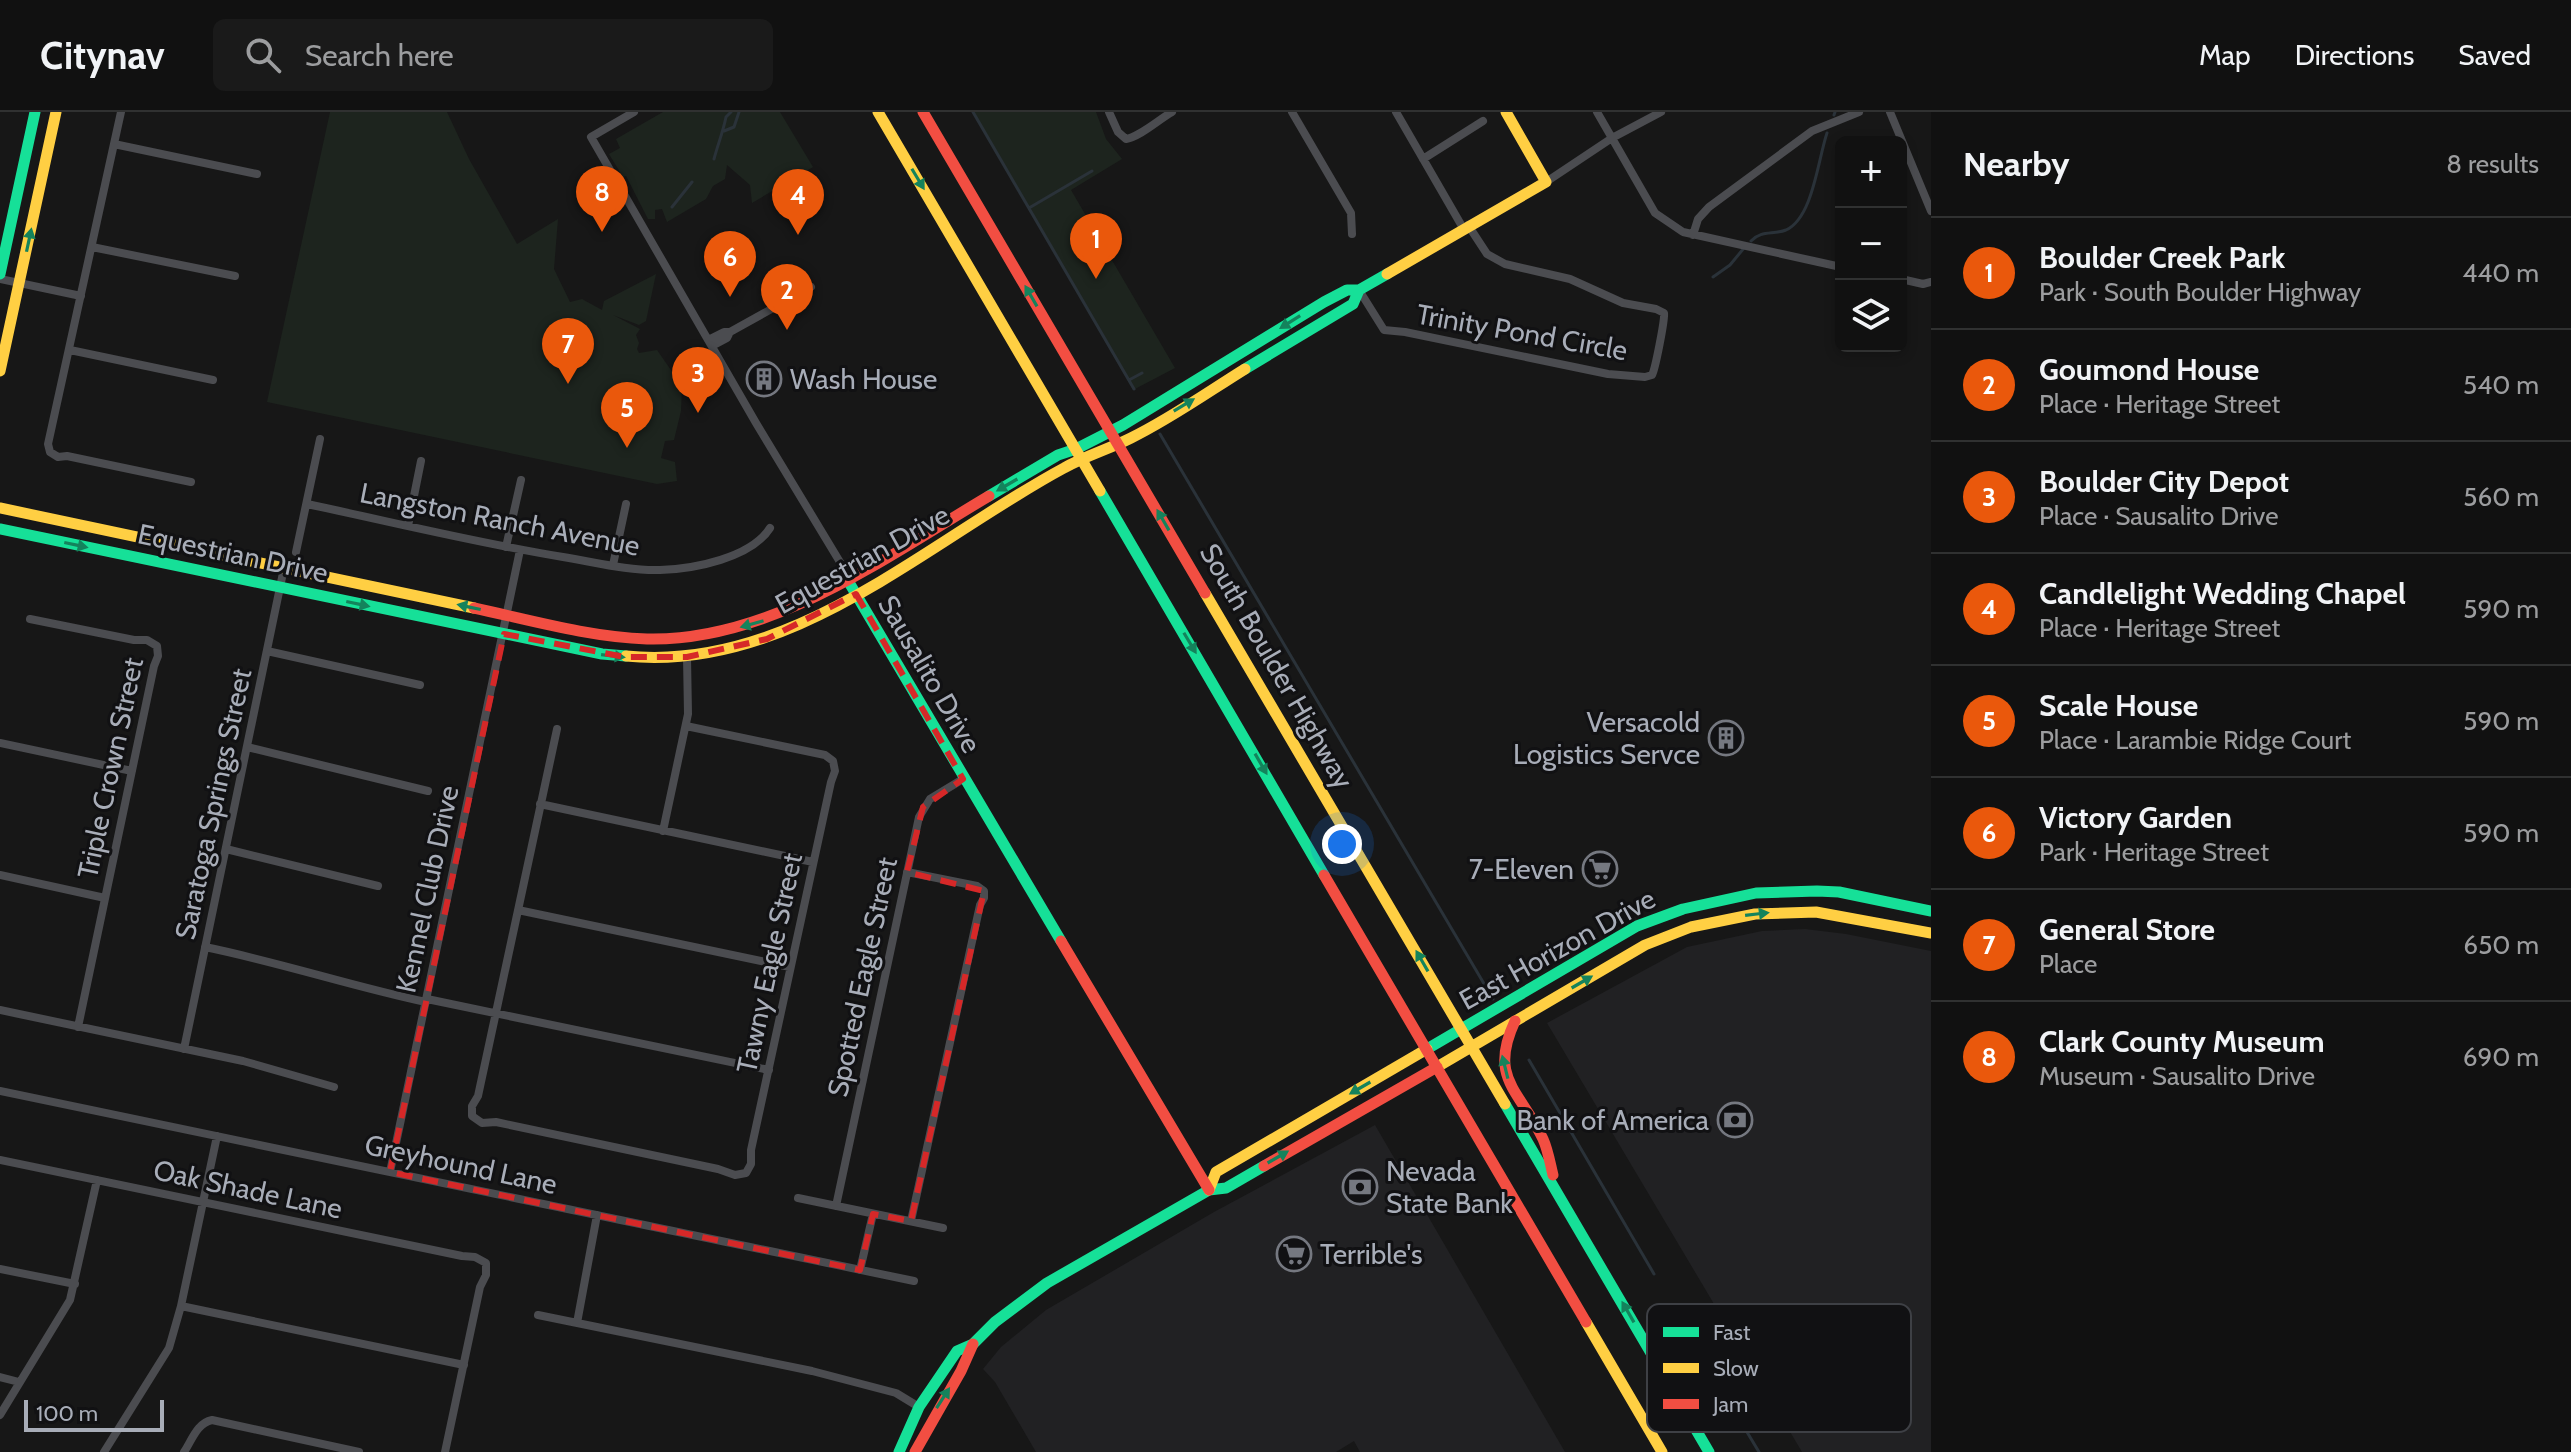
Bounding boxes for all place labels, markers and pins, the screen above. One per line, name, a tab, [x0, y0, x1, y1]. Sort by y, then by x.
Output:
pin: 8	[576, 166, 628, 232]
pin: 4	[772, 169, 824, 235]
pin: 1	[1070, 213, 1122, 279]
pin: 6	[704, 231, 756, 297]
pin: 2	[761, 264, 813, 330]
pin: 7	[542, 318, 594, 384]
pin: 3	[672, 347, 724, 413]
building icon: Wash House	[745, 360, 783, 398]
place label: Wash House	[790, 362, 937, 396]
pin: 5	[601, 382, 653, 448]
place label: Versacold Logistics Servce	[1513, 705, 1700, 771]
building icon: Versacold Logistics Servce	[1707, 719, 1745, 757]
supermarket icon: 7-Eleven	[1581, 850, 1619, 888]
place label: 7-Eleven	[1469, 852, 1574, 886]
bank icon: Bank of America	[1716, 1101, 1754, 1139]
place label: Bank of America	[1516, 1103, 1710, 1137]
place label: Nevada State Bank	[1386, 1154, 1513, 1220]
bank icon: Nevada State Bank	[1341, 1168, 1379, 1206]
supermarket icon: Terrible's	[1275, 1235, 1313, 1273]
place label: Terrible's	[1320, 1237, 1423, 1271]

